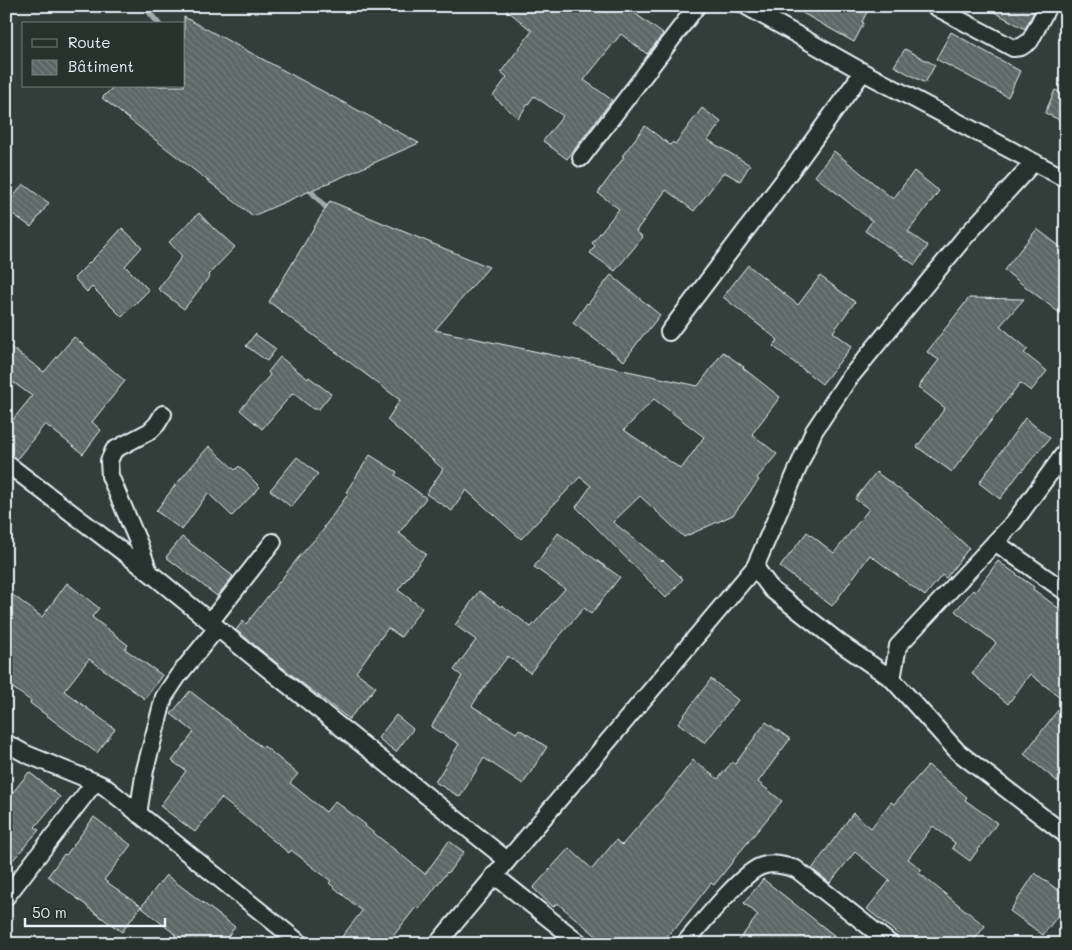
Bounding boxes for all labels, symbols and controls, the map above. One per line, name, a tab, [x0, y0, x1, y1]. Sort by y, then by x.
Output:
legend	[22, 22, 185, 88]
text: Route	[68, 32, 111, 52]
text: Bâtiment	[68, 56, 134, 76]
scale bar	[25, 895, 165, 927]
text: 50 m	[32, 902, 67, 922]

